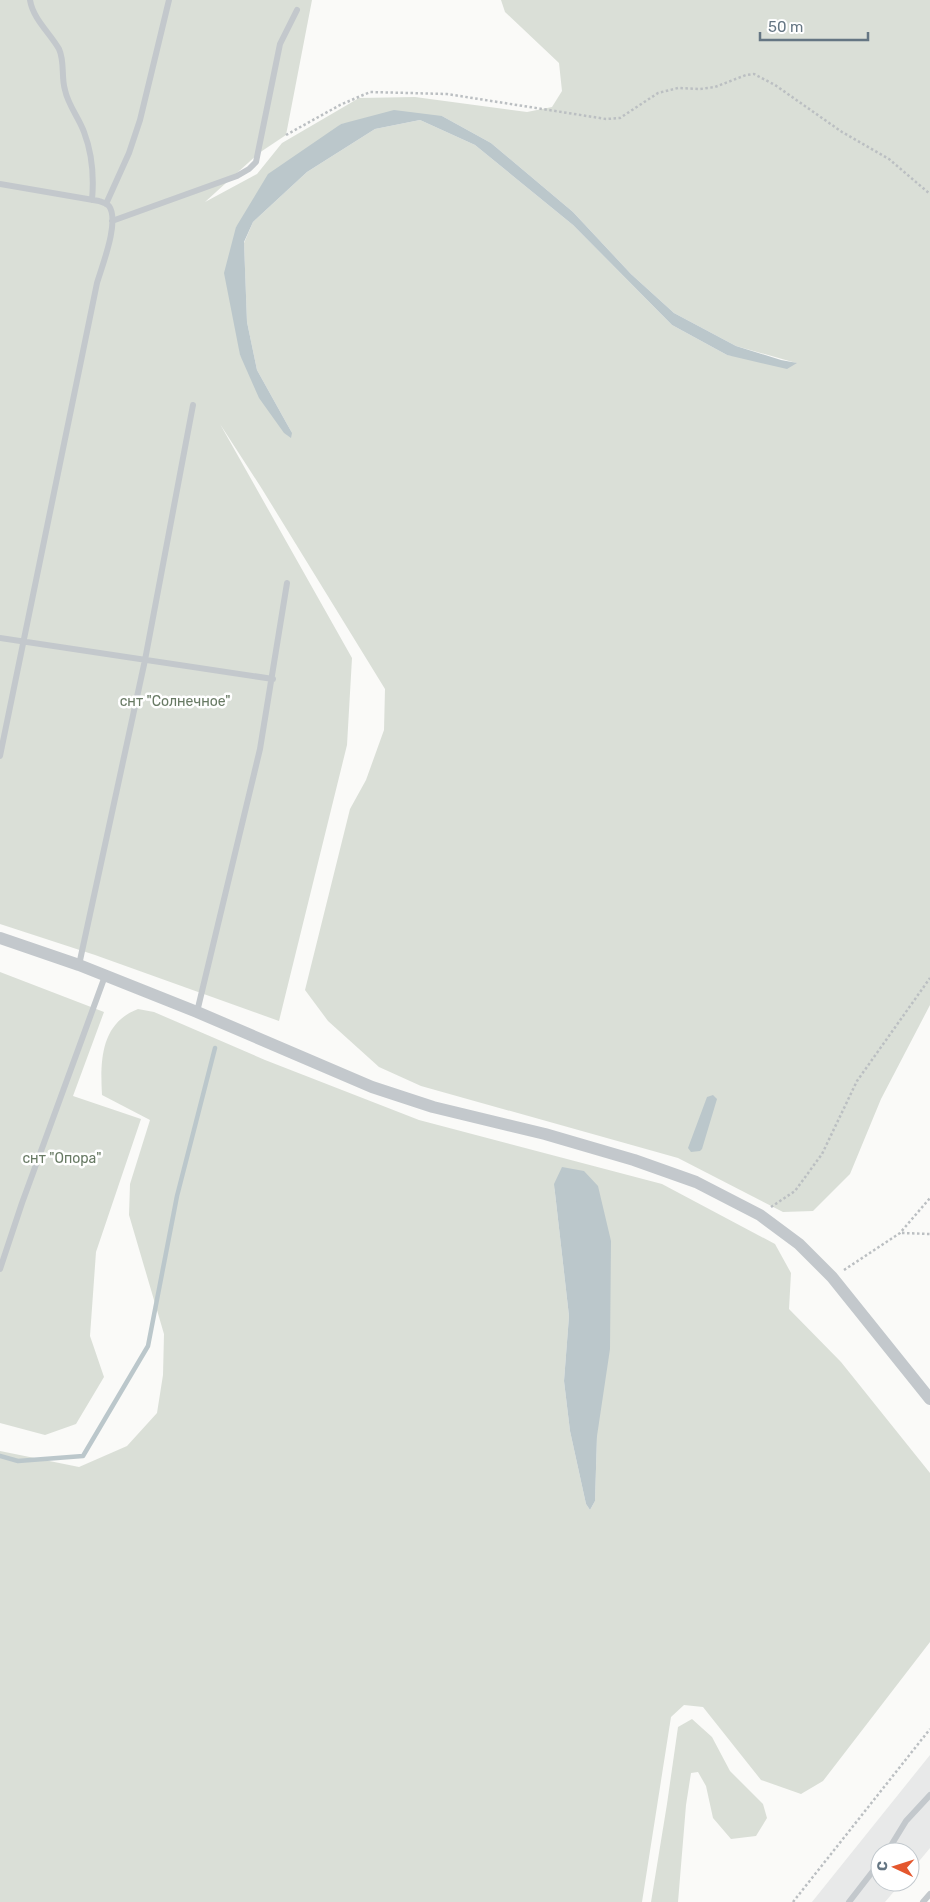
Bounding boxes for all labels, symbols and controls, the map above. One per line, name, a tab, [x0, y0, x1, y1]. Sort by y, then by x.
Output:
scale bar	[760, 10, 868, 42]
text: 50 m	[768, 18, 803, 36]
park label: снт "Солнечное"	[120, 693, 230, 710]
park label: снт "Опора"	[22, 1150, 102, 1167]
north arrow	[870, 1842, 920, 1892]
text: С	[874, 1860, 891, 1872]

